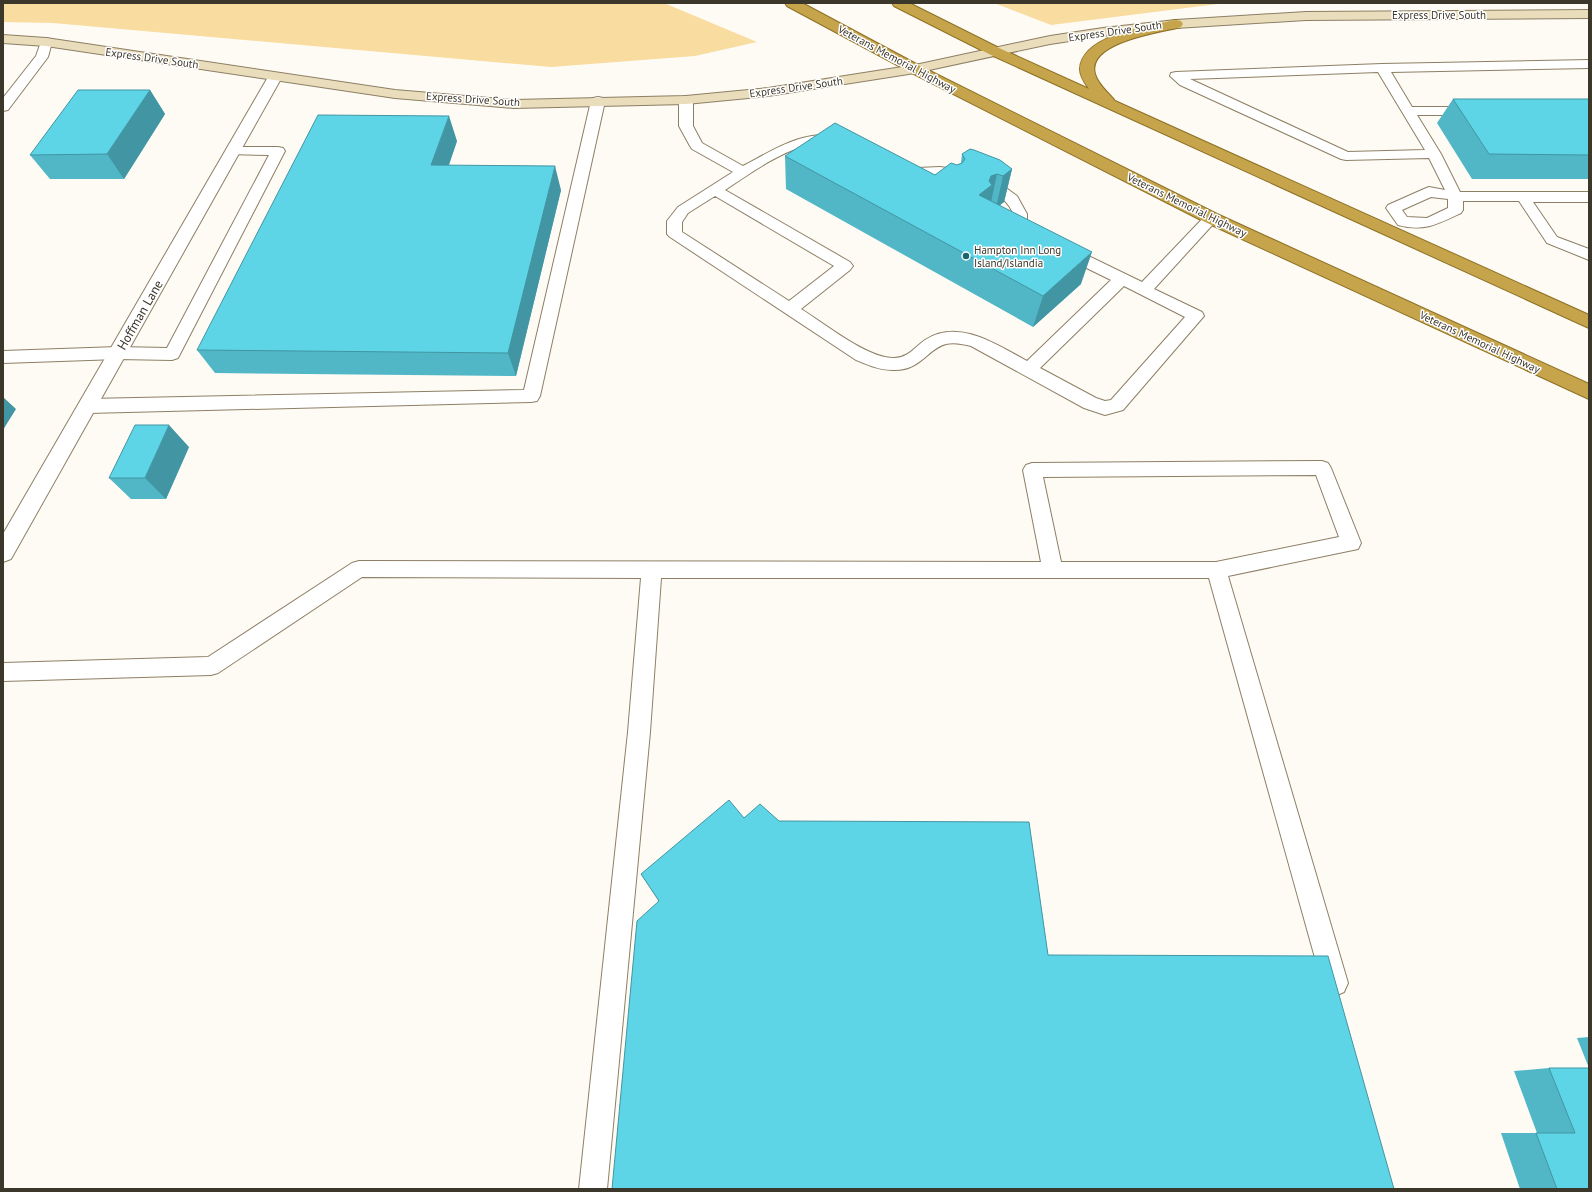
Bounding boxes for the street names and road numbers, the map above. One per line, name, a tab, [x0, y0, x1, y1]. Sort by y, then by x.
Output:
street label: Express Drive South	[1392, 8, 1486, 22]
street label: Express Drive South	[1067, 18, 1163, 44]
street label: Veterans Memorial Highway	[835, 21, 959, 96]
street label: Express Drive South	[104, 45, 200, 71]
street label: Express Drive South	[748, 74, 844, 100]
street label: Express Drive South	[426, 89, 520, 109]
street label: Veterans Memorial Highway	[1124, 169, 1250, 241]
street label: Hoffman Lane	[113, 277, 167, 353]
street label: Veterans Memorial Highway	[1417, 307, 1543, 377]

